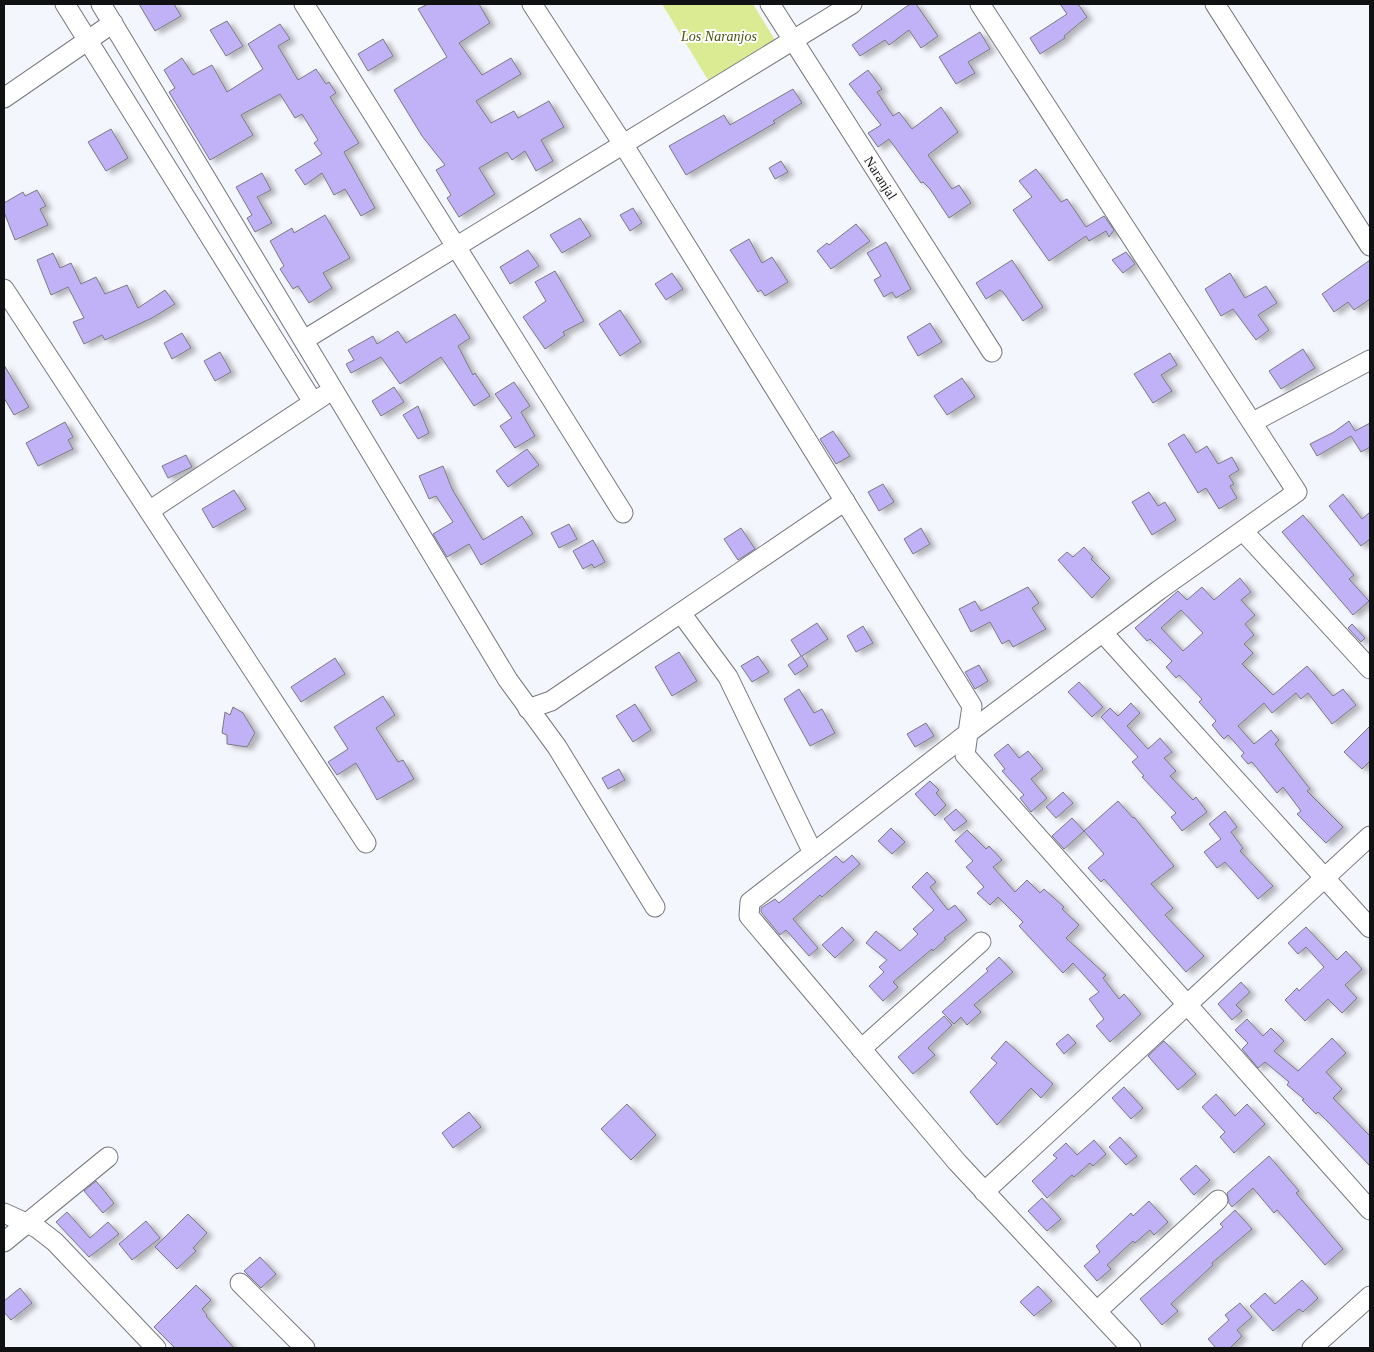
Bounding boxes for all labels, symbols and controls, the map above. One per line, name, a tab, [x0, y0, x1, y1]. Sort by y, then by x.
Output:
park label: Los Naranjos	[680, 29, 757, 44]
street label: Naranjal	[861, 153, 900, 202]

